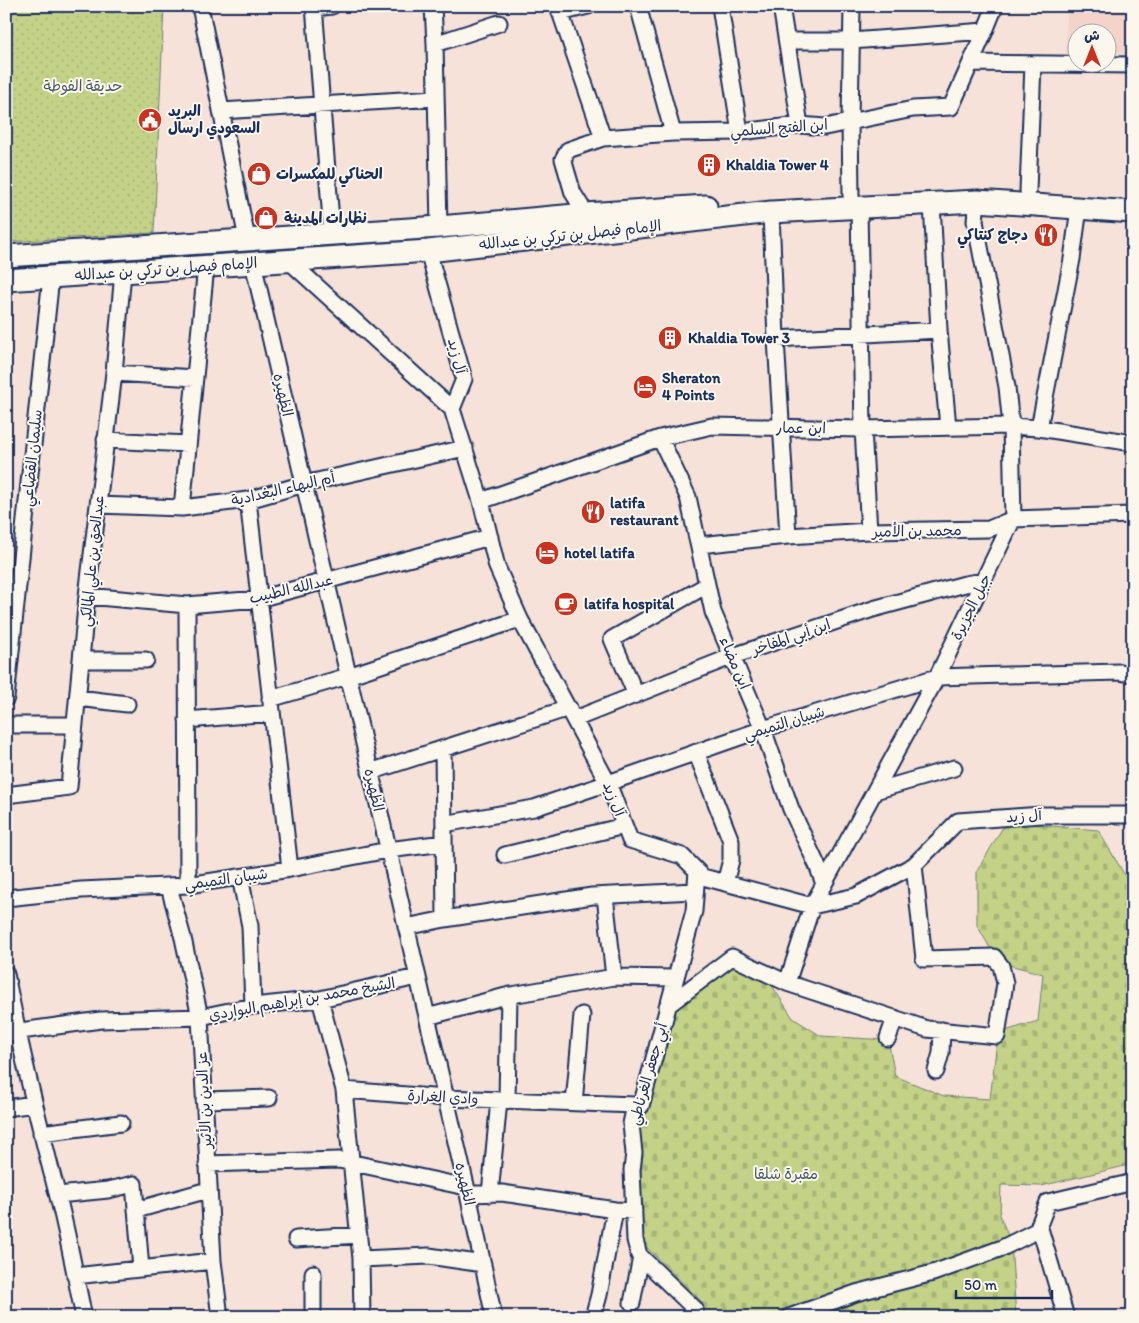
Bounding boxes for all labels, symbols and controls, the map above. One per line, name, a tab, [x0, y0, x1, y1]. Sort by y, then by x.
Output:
north arrow	[1066, 22, 1116, 72]
text: ش	[1084, 27, 1100, 44]
park label: حديقة الفوطة	[43, 77, 123, 95]
place label: البريد السعودي ارسال	[168, 102, 260, 140]
public building icon: البريد السعودي ارسال	[137, 107, 163, 133]
street label: ابن الفتح السلمي	[730, 116, 829, 144]
building icon: Khaldia Tower 4	[696, 152, 722, 178]
place label: Khaldia Tower 4	[726, 156, 829, 174]
shop icon: الحناكي للمكسرات	[246, 161, 272, 187]
place label: الحناكي للمكسرات	[276, 165, 383, 188]
shop icon: نظارات المدينة	[253, 205, 279, 231]
place label: نظارات المدينة	[284, 209, 367, 227]
street label: الإمام فيصل بن تركي بن عبدالله	[478, 216, 662, 257]
restaurant icon: دجاج كنتاكي	[1033, 222, 1059, 248]
place label: دجاج كنتاكي	[957, 226, 1028, 249]
street label: الإمام فيصل بن تركي بن عبدالله	[74, 254, 258, 288]
building icon: Khaldia Tower 3	[657, 325, 683, 351]
place label: Khaldia Tower 3	[688, 329, 790, 347]
street label: آل زيد	[444, 336, 470, 377]
place label: Sheraton 4 Points	[662, 369, 721, 404]
street label: الظهيره	[269, 372, 297, 418]
hotel icon: Sheraton 4 Points	[632, 374, 658, 400]
street label: سليمان القضاعي	[18, 409, 50, 508]
street label: ابن عمار	[775, 419, 826, 437]
street label: أم البهاء البغدادية	[229, 468, 337, 512]
street label: عبدالحق بن علي المالكي	[76, 494, 112, 628]
place label: latifa restaurant	[610, 494, 679, 529]
restaurant icon: latifa restaurant	[580, 499, 606, 525]
street label: محمد بن الأمير	[870, 520, 962, 541]
hotel icon: hotel latifa	[534, 540, 560, 566]
place label: hotel latifa	[564, 544, 635, 562]
street label: عبدالله الطبيب	[247, 571, 335, 607]
street label: جبل الجزيرة	[947, 571, 995, 643]
cafe icon: latifa hospital	[553, 591, 579, 617]
place label: latifa hospital	[584, 595, 675, 614]
street label: ابن أبي المفاخر	[747, 615, 834, 663]
street label: ابن مضاء	[716, 634, 754, 692]
street label: شيبان التميمي	[741, 702, 828, 748]
street label: الظهيره	[360, 767, 388, 813]
street label: آل زيد	[599, 779, 630, 820]
street label: آل زيد	[1006, 806, 1044, 826]
street label: شيبان التميمي	[183, 864, 269, 898]
street label: الشيخ محمد بن إبراهيم البواردي	[207, 974, 397, 1027]
street label: أبي جعفر الغرناطي	[625, 1021, 675, 1128]
street label: عز الدين بن الأثير	[191, 1051, 216, 1151]
street label: وادي الغرارة	[407, 1086, 479, 1110]
street label: الظهيره	[451, 1161, 479, 1207]
park label: مقبرة شلقا	[754, 1165, 818, 1183]
scale bar	[956, 1268, 1053, 1300]
text: 50 m	[964, 1276, 997, 1294]

